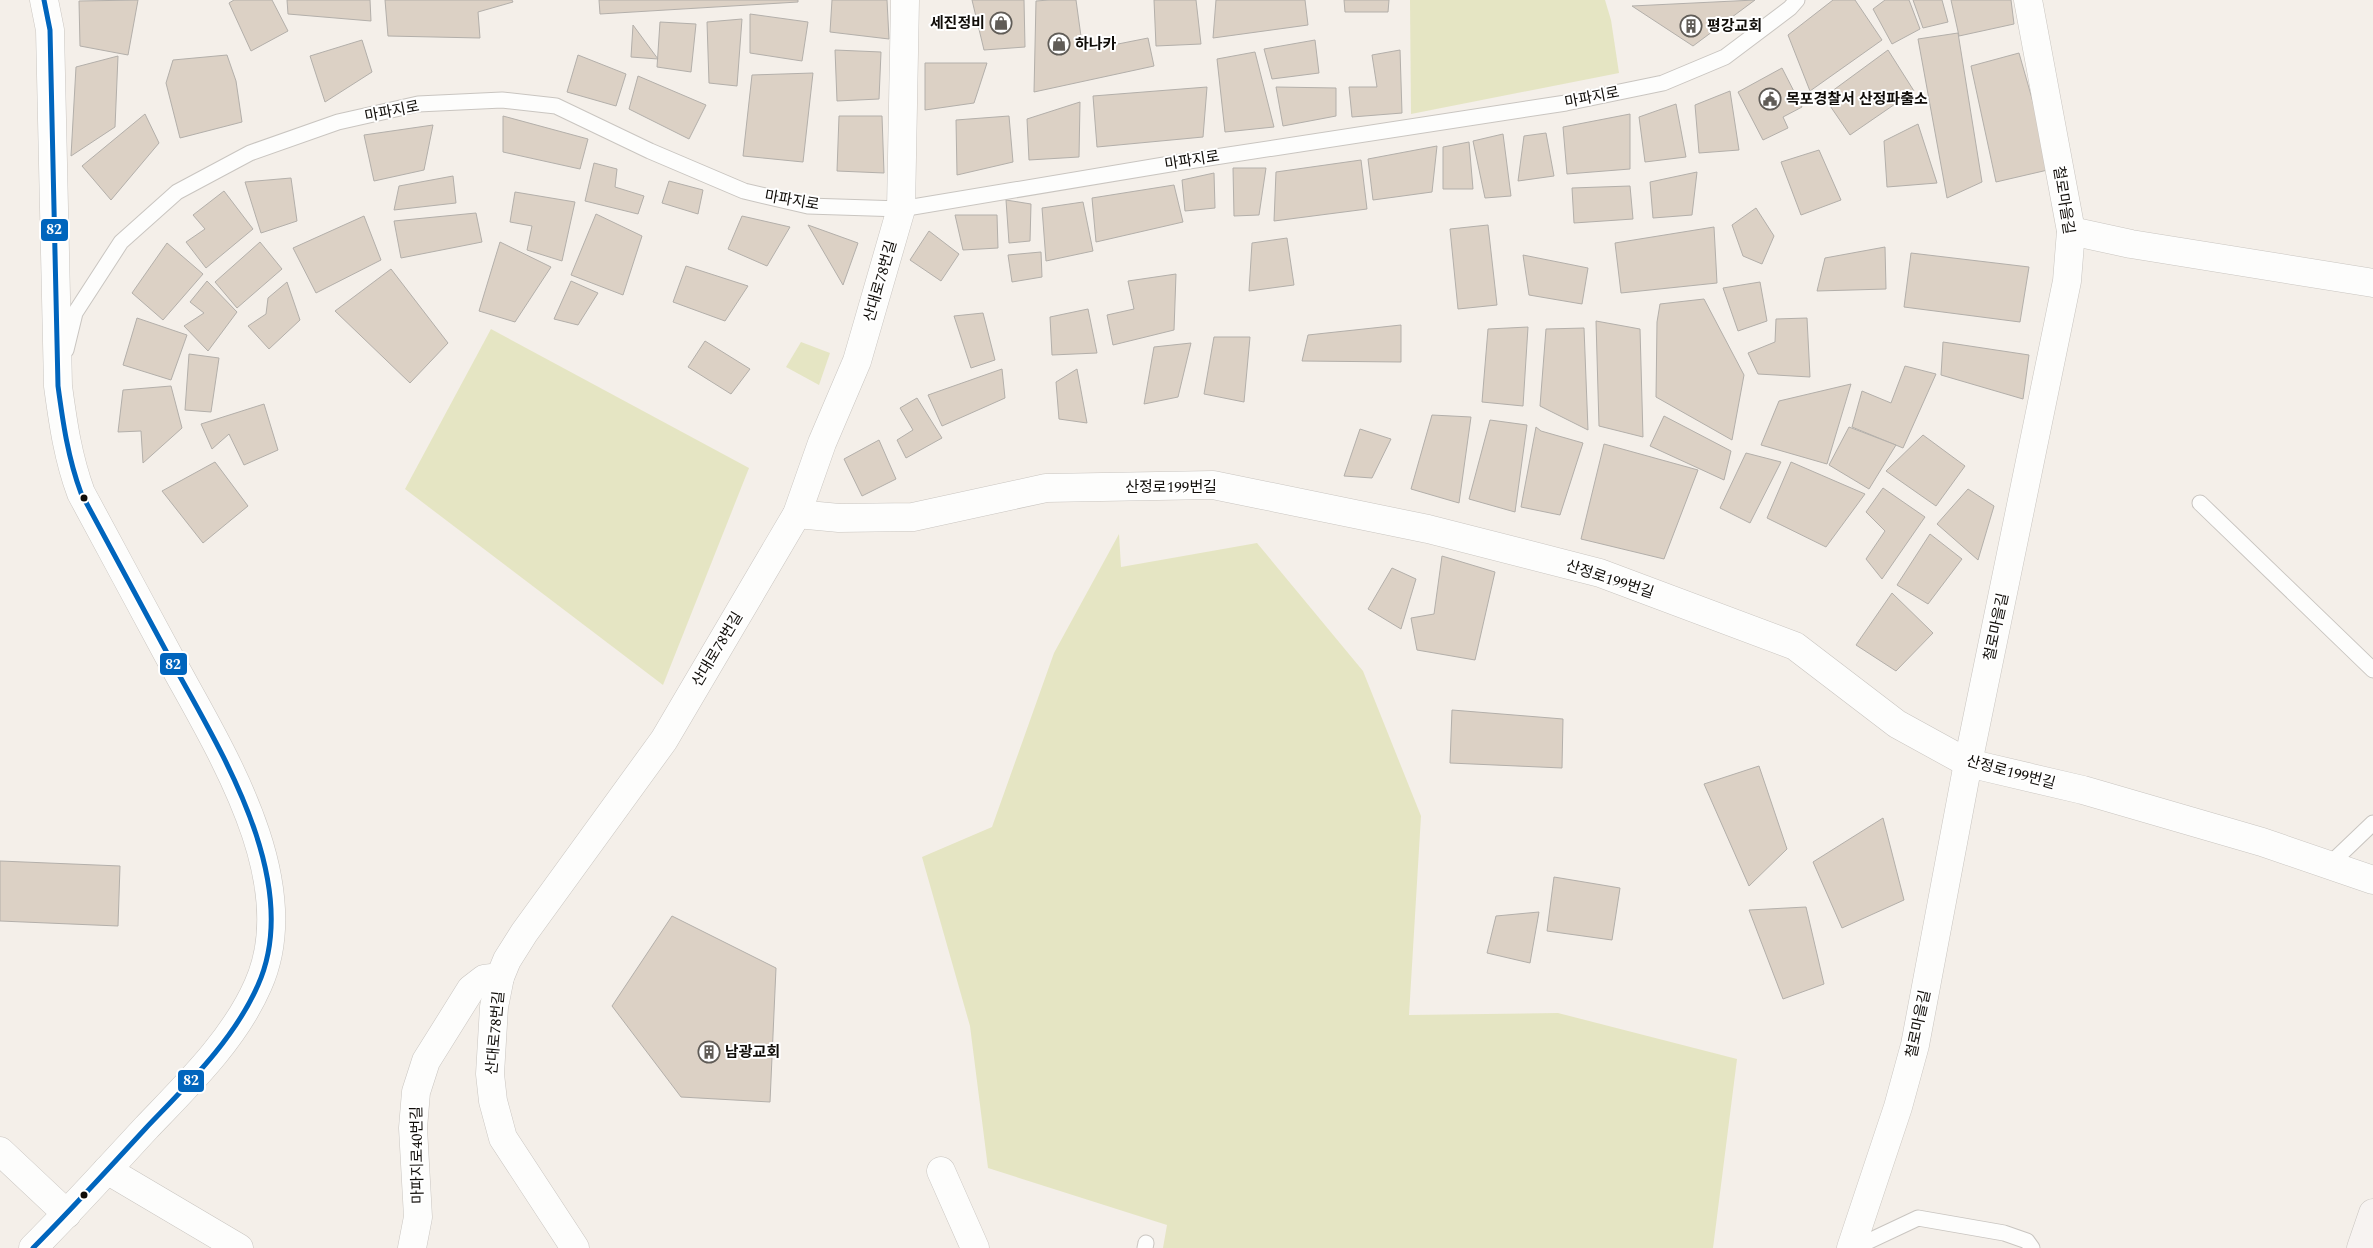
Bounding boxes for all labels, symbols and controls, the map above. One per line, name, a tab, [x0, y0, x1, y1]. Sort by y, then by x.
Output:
shop icon: 세진정비	[989, 11, 1013, 35]
place label: 세진정비	[930, 12, 985, 35]
building icon: 평강교회	[1679, 14, 1703, 38]
place label: 평강교회	[1707, 15, 1762, 38]
shop icon: 하나카	[1047, 32, 1071, 56]
place label: 하나카	[1075, 33, 1117, 56]
street label: 마파지로	[1563, 81, 1621, 114]
public building icon: 목포경찰서 산정파출소	[1758, 87, 1782, 111]
place label: 목포경찰서 산정파출소	[1786, 88, 1928, 111]
street label: 마파지로	[363, 95, 421, 128]
street label: 마파지로	[1163, 145, 1221, 176]
street label: 철로마을길	[2047, 164, 2080, 236]
street label: 마파지로	[763, 184, 821, 217]
line badge: 82	[40, 218, 69, 242]
text: 82	[46, 219, 62, 240]
street label: 산대로78번길	[858, 238, 903, 325]
street label: 산정로199번길	[1125, 476, 1217, 499]
unlabelled marker	[79, 493, 89, 503]
street label: 산정로199번길	[1563, 554, 1657, 605]
street label: 철로마을길	[1978, 591, 2015, 663]
street label: 산대로78번길	[686, 607, 749, 691]
line badge: 82	[159, 652, 188, 676]
text: 82	[165, 654, 181, 675]
street label: 산정로199번길	[1964, 750, 2058, 795]
street label: 철로마을길	[1900, 988, 1937, 1060]
street label: 산대로78번길	[480, 990, 511, 1076]
building icon: 남광교회	[697, 1040, 721, 1064]
place label: 남광교회	[725, 1041, 780, 1064]
line badge: 82	[177, 1069, 205, 1093]
text: 82	[183, 1070, 199, 1091]
street label: 마파지로40번길	[405, 1106, 430, 1204]
unlabelled marker	[79, 1190, 89, 1200]

